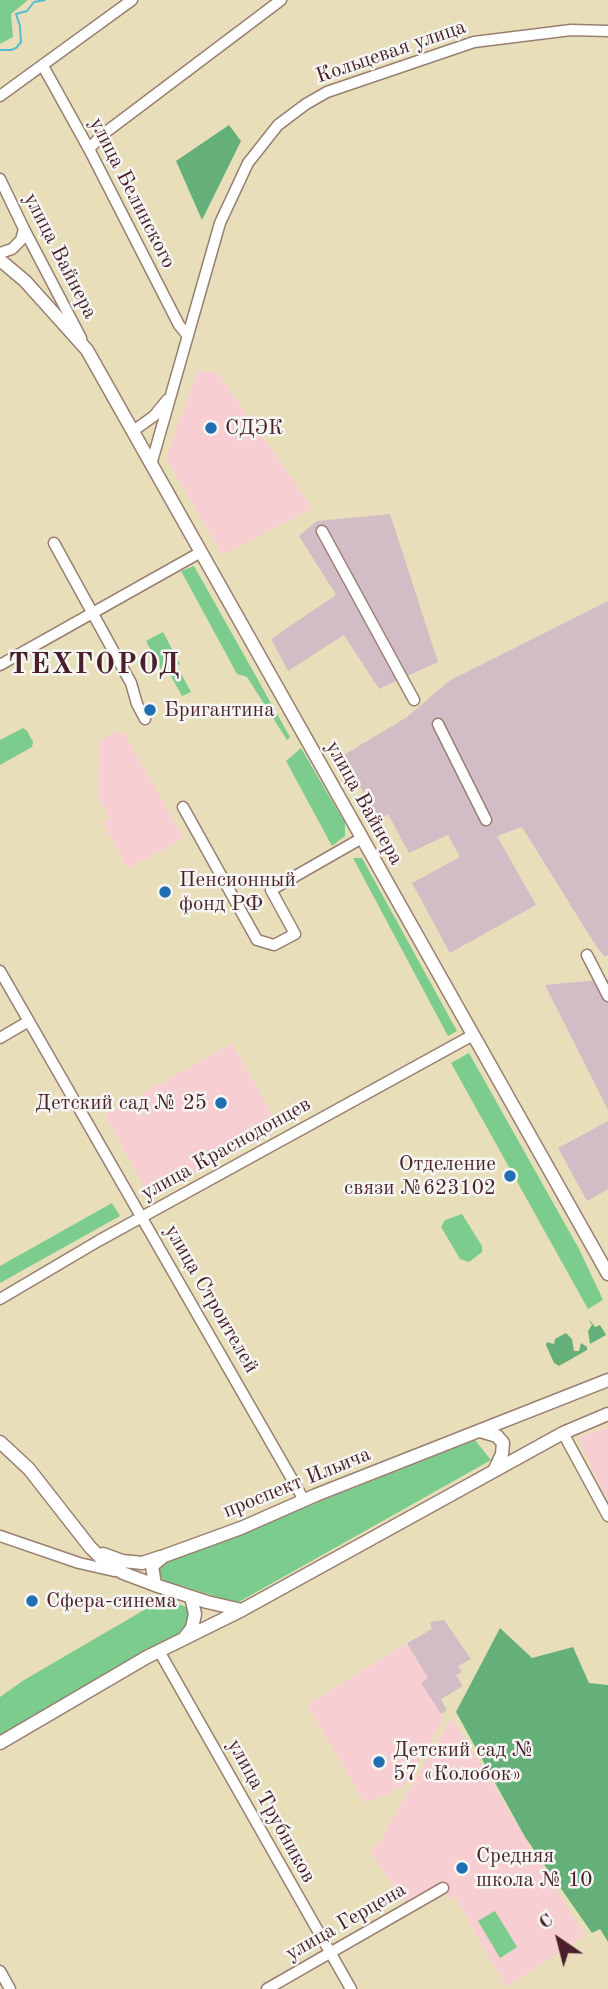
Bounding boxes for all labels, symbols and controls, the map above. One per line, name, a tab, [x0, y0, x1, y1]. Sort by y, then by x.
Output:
street label: Кольцевая улица	[313, 15, 469, 89]
street label: улица Белинского	[83, 113, 181, 273]
street label: улица Вайнера	[17, 189, 103, 323]
place label: СДЭК	[225, 415, 283, 441]
marker: СДЭК	[203, 420, 219, 436]
district label: ТЕХГОРОД	[9, 649, 181, 683]
place label: Бригантина	[164, 697, 275, 723]
marker: Бригантина	[142, 702, 158, 718]
street label: улица Вайнера	[319, 736, 409, 870]
place label: Пенсионный фонд РФ	[179, 867, 296, 917]
marker: Пенсионный фонд РФ	[157, 884, 173, 900]
place label: Детский сад № 25	[35, 1090, 207, 1116]
street label: улица Краснодонцев	[137, 1092, 315, 1206]
marker: Детский сад № 25	[213, 1095, 229, 1111]
place label: Отделение связи №623102	[344, 1151, 496, 1201]
marker: Отделение связи №623102	[502, 1168, 518, 1184]
street label: улица Строителей	[158, 1220, 264, 1378]
street label: проспект Ильича	[219, 1442, 375, 1524]
place label: Сфера-синема	[46, 1588, 177, 1614]
marker: Сфера-синема	[24, 1593, 40, 1609]
street label: улица Трубников	[221, 1735, 321, 1887]
place label: Детский сад № 57 «Колобок»	[393, 1737, 534, 1787]
marker: Детский сад № 57 «Колобок»	[371, 1754, 387, 1770]
place label: Средняя школа № 10	[476, 1843, 592, 1893]
marker: Средняя школа № 10	[454, 1860, 470, 1876]
street label: улица Герцена	[281, 1877, 411, 1967]
north arrow	[524, 1905, 594, 1975]
text: С	[536, 1911, 557, 1934]

